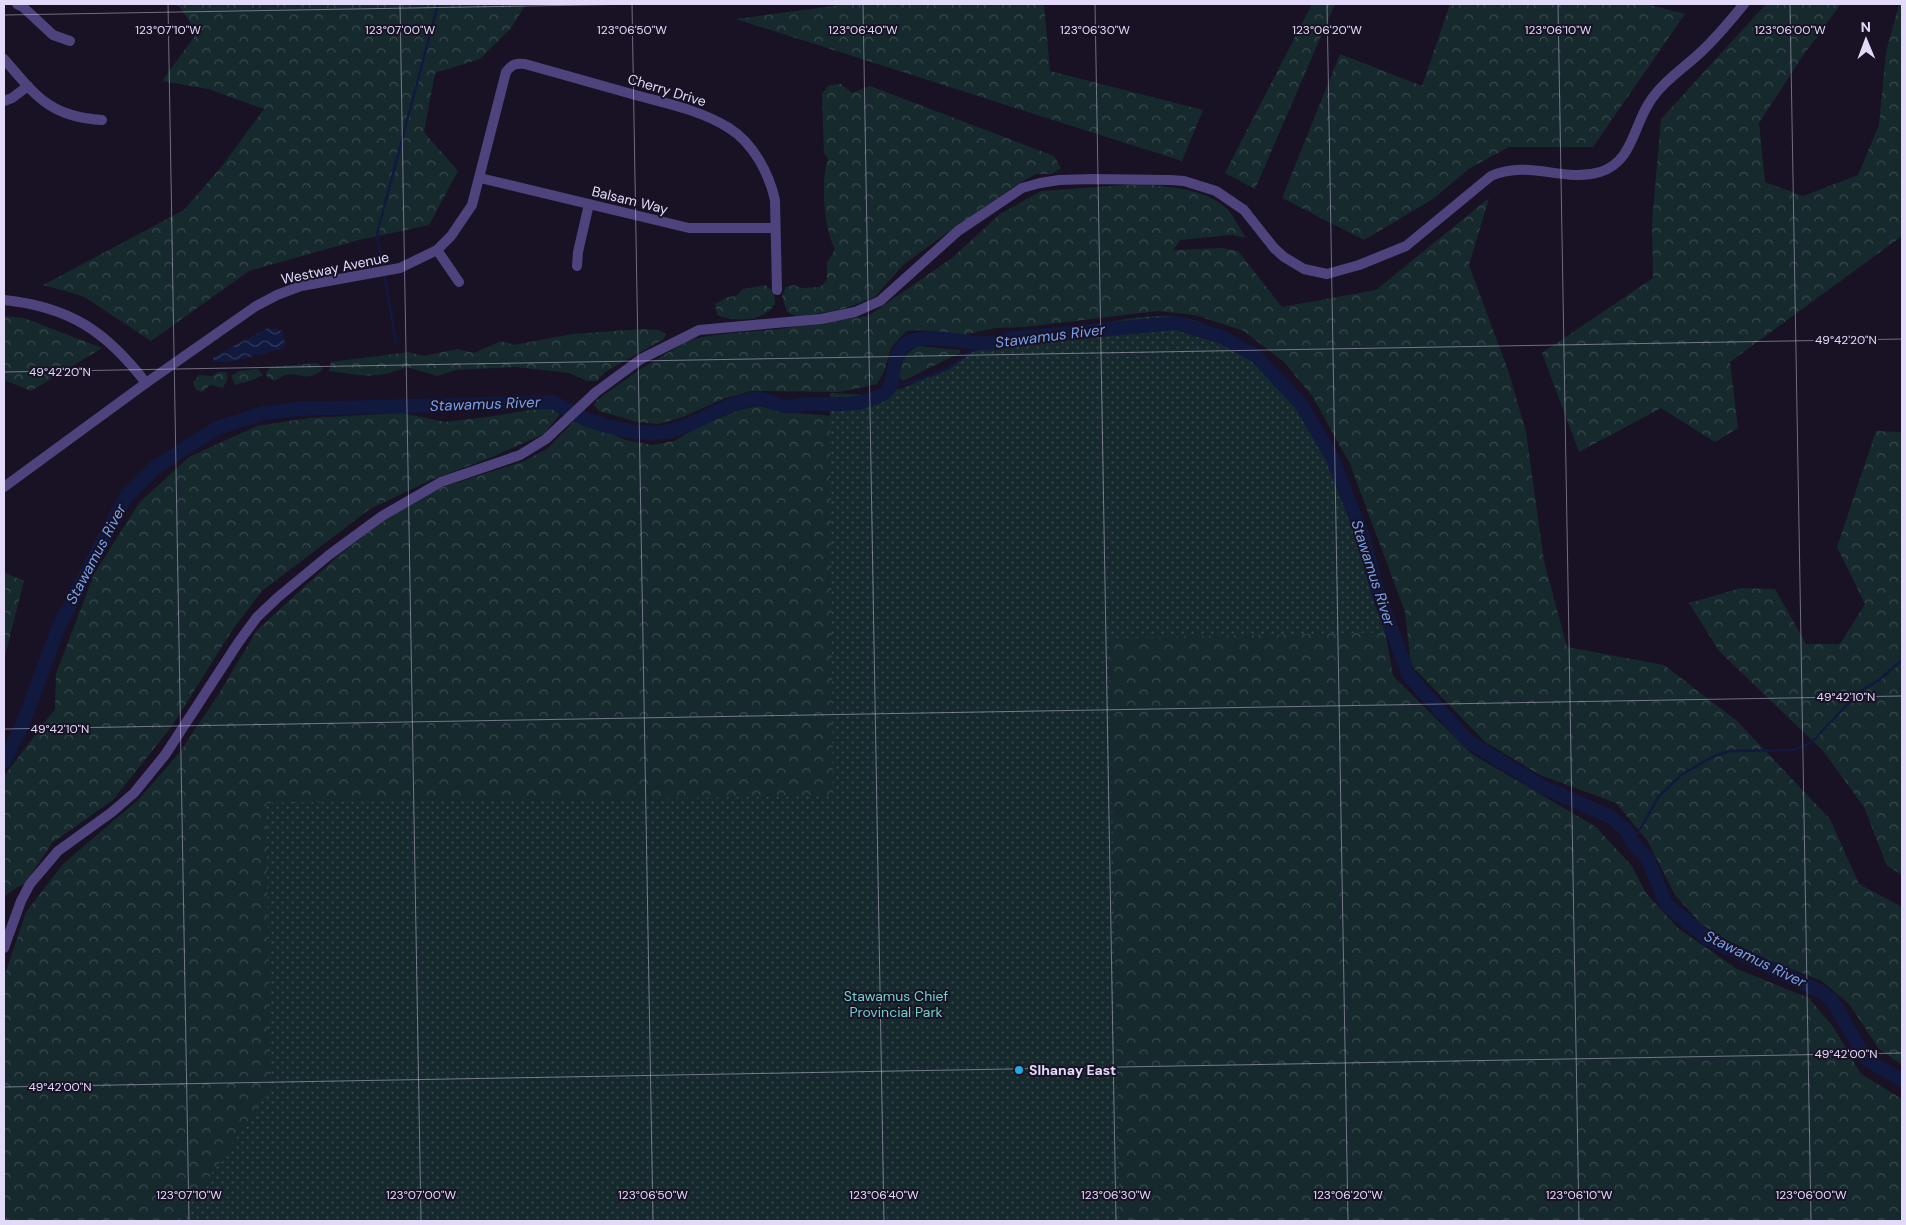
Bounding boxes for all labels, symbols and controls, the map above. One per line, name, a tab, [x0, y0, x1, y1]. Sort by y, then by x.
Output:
north arrow	[1841, 15, 1891, 65]
text: N	[1861, 18, 1871, 36]
text: 123°07'10"W	[135, 22, 201, 38]
text: 123°07'00"W	[365, 22, 435, 38]
text: 123°06'50"W	[597, 22, 667, 38]
text: 123°06'40"W	[828, 22, 898, 38]
text: 123°06'30"W	[1060, 22, 1130, 38]
text: 123°06'20"W	[1292, 22, 1362, 38]
text: 123°06'10"W	[1525, 22, 1592, 38]
text: 123°06'00"W	[1754, 22, 1826, 38]
street label: Cherry Drive	[626, 70, 708, 110]
street label: Balsam Way	[590, 182, 670, 218]
street label: Westway Avenue	[279, 248, 391, 288]
water label: Stawamus River	[994, 319, 1107, 353]
text: 49°42'20"N	[1815, 332, 1877, 348]
text: 49°42'20"N	[29, 364, 91, 380]
water label: Stawamus River	[429, 392, 541, 416]
water label: Stawamus River	[61, 500, 131, 608]
water label: Stawamus River	[1346, 517, 1400, 629]
text: 49°42'10"N	[1817, 689, 1875, 705]
text: 49°42'10"N	[31, 721, 89, 737]
water label: Stawamus River	[1701, 926, 1809, 992]
park label: Stawamus Chief Provincial Park	[844, 987, 949, 1021]
text: 49°42'00"N	[1814, 1046, 1878, 1062]
place label: Slhanay East	[1029, 1061, 1116, 1079]
marker: Slhanay East	[1013, 1064, 1025, 1076]
text: 49°42'00"N	[28, 1079, 92, 1095]
text: 123°07'10"W	[156, 1187, 222, 1203]
text: 123°07'00"W	[386, 1187, 456, 1203]
text: 123°06'50"W	[618, 1187, 688, 1203]
text: 123°06'40"W	[849, 1187, 919, 1203]
text: 123°06'30"W	[1081, 1187, 1151, 1203]
text: 123°06'20"W	[1313, 1187, 1383, 1203]
text: 123°06'10"W	[1546, 1187, 1613, 1203]
text: 123°06'00"W	[1775, 1187, 1847, 1203]

